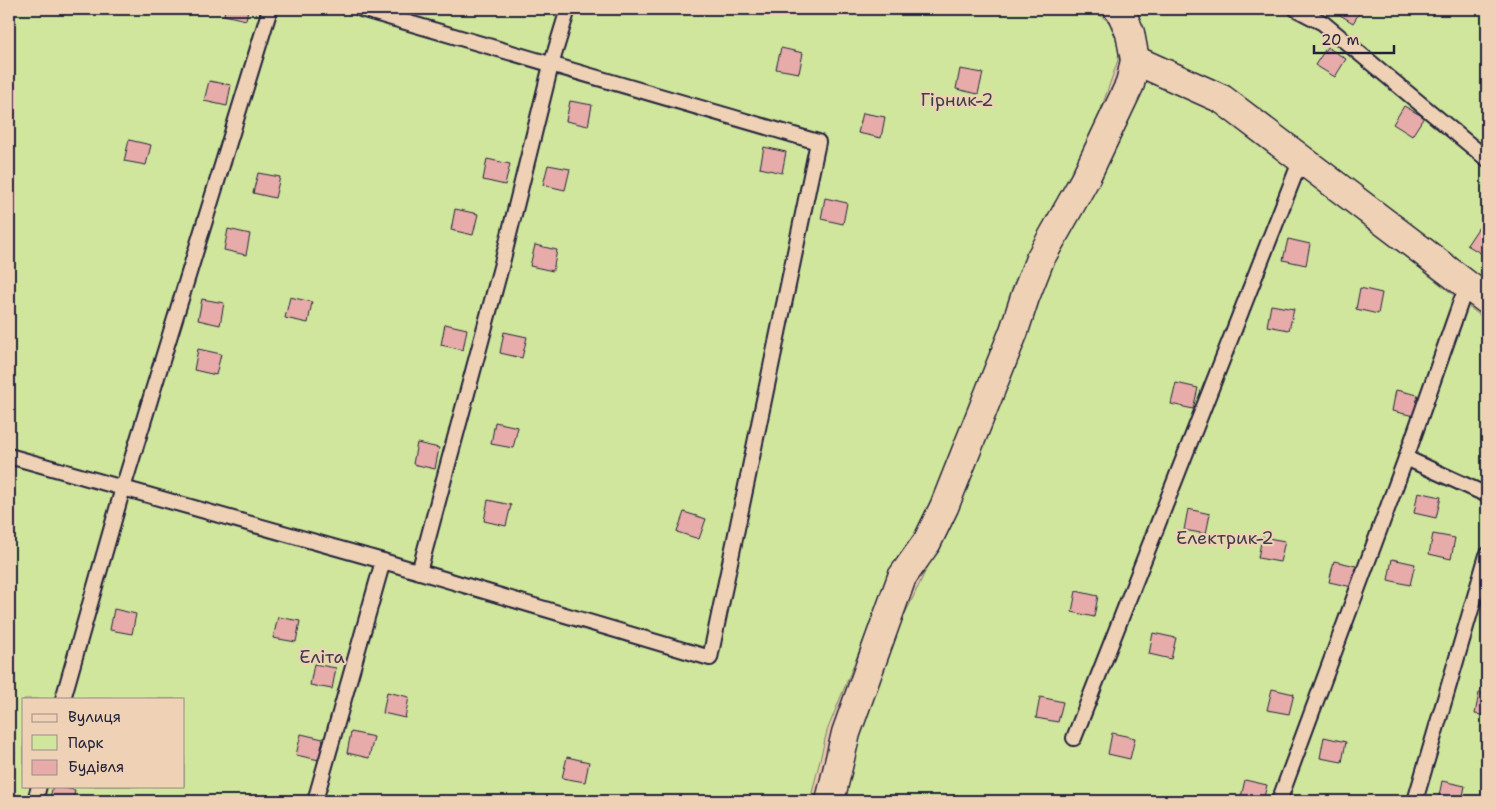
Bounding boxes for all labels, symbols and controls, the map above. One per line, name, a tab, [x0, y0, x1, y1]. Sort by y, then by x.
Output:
scale bar	[1314, 22, 1394, 54]
text: 20 m	[1321, 30, 1360, 50]
park label: Гірник-2	[920, 88, 994, 112]
park label: Електрик-2	[1176, 526, 1274, 550]
park label: Еліта	[299, 645, 345, 669]
legend	[22, 698, 185, 788]
text: Вулиця	[68, 707, 121, 727]
text: Парк	[68, 733, 104, 753]
text: Будівля	[68, 757, 124, 777]

